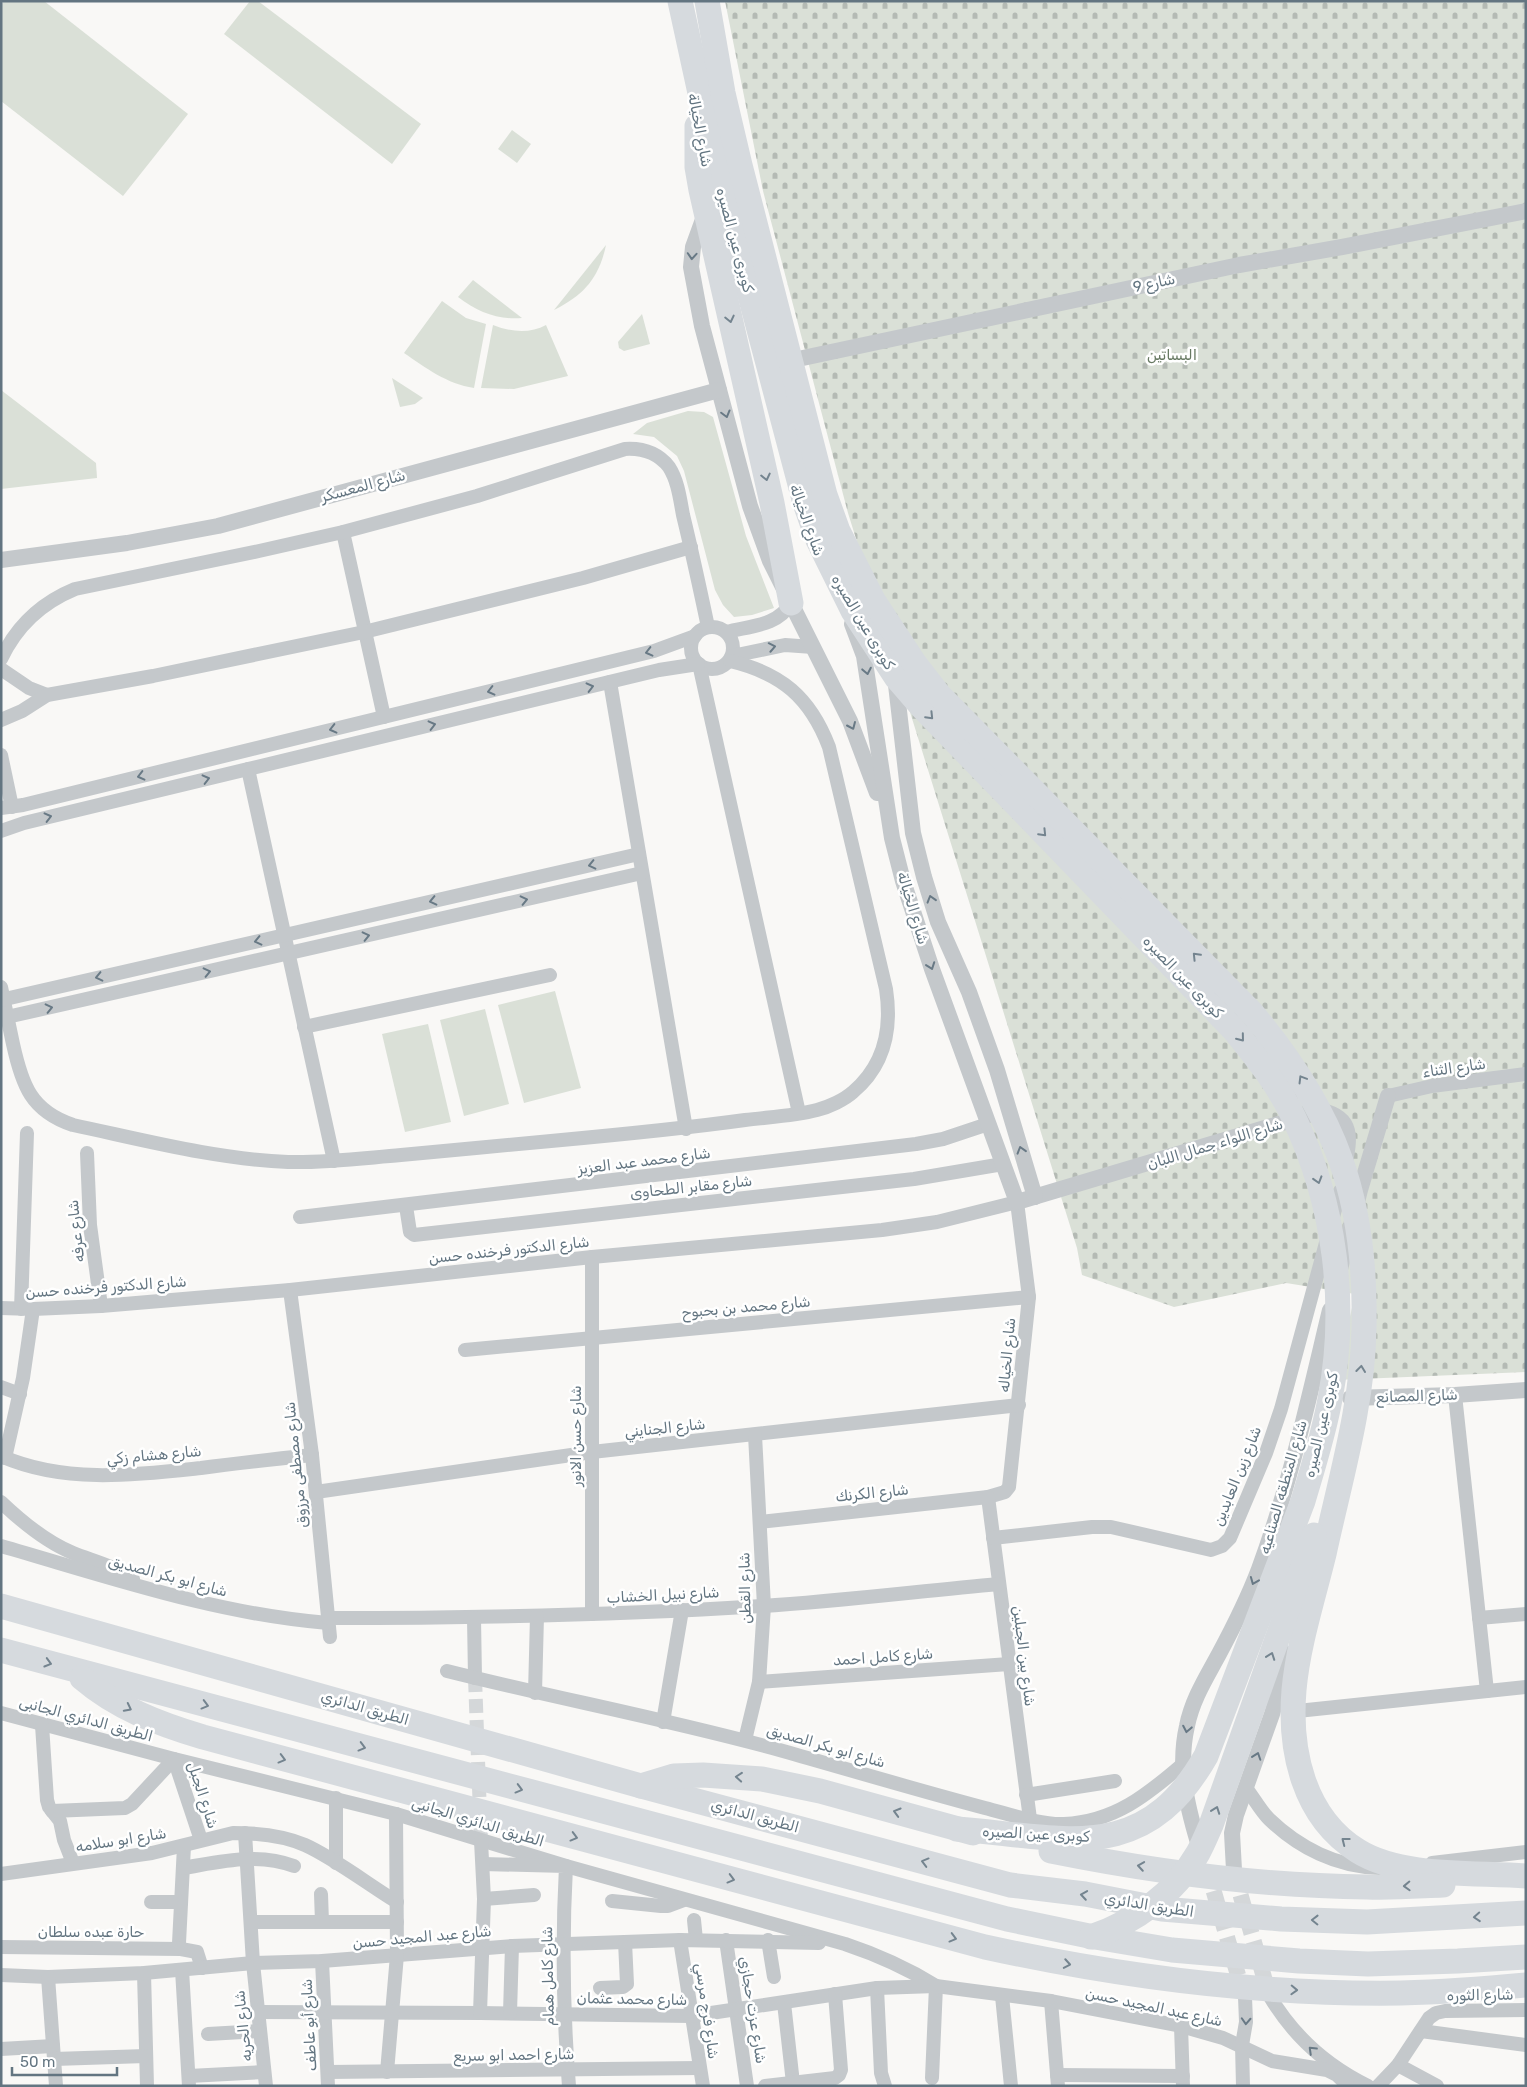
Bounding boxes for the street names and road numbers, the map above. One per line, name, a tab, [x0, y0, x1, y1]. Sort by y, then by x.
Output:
street label: شارع الخيالة	[682, 91, 716, 169]
street label: كوبرى عين الصيره	[712, 186, 758, 295]
street label: شارع 9	[1131, 270, 1177, 298]
street label: شارع المعسكر	[318, 466, 408, 508]
street label: شارع الخيالة	[784, 482, 828, 559]
street label: كوبرى عين الصيره	[828, 571, 899, 673]
street label: شارع الخيالة	[892, 870, 933, 947]
street label: كوبرى عين الصيره	[1139, 932, 1227, 1022]
street label: شارع الثناء	[1421, 1055, 1487, 1083]
street label: شارع اللواء جمال اللبان	[1145, 1115, 1286, 1175]
street label: شارع محمد عبد العزيز	[576, 1144, 712, 1180]
street label: شارع مقابر الطحاوى	[629, 1172, 753, 1204]
street label: شارع عرفه	[64, 1199, 90, 1263]
street label: شارع الدكتور فرخنده حسن	[428, 1233, 590, 1269]
street label: شارع الدكتور فرخنده حسن	[25, 1272, 187, 1304]
street label: شارع محمد بن بحبوح	[681, 1292, 812, 1324]
street label: شارع الخياله	[995, 1317, 1021, 1393]
street label: كوبرى عين الصيره	[1300, 1370, 1342, 1479]
street label: شارع حسن الانور	[567, 1385, 587, 1488]
street label: شارع المصانع	[1376, 1386, 1458, 1408]
street label: شارع مصطفى مرزوق	[280, 1401, 314, 1529]
street label: شارع الجنايني	[624, 1415, 707, 1444]
street label: شارع المنطقه الصناعيه	[1255, 1418, 1313, 1557]
street label: شارع زين العابدين	[1209, 1424, 1267, 1529]
street label: شارع هشام زكي	[106, 1442, 202, 1471]
street label: شارع الكرنك	[834, 1480, 910, 1508]
street label: شارع ابو بكر الصديق	[106, 1551, 229, 1602]
street label: شارع القطن	[735, 1552, 757, 1624]
street label: شارع نبيل الخشاب	[606, 1583, 720, 1609]
street label: شارع بين الجبلين	[1007, 1605, 1039, 1707]
street label: شارع كامل احمد	[832, 1645, 934, 1671]
street label: الطريق الدائري	[319, 1687, 411, 1730]
street label: الطريق الدائري الجانبى	[17, 1693, 155, 1746]
street label: شارع ابو بكر الصديق	[764, 1720, 887, 1773]
street label: شارع الجبل	[182, 1759, 222, 1831]
street label: الطريق الدائري الجانبى	[409, 1793, 546, 1852]
street label: الطريق الدائري	[709, 1796, 801, 1837]
street label: كوبرى عين الصيره	[982, 1822, 1090, 1846]
street label: شارع ابو سلامه	[74, 1824, 168, 1858]
street label: الطريق الدائري	[1103, 1889, 1195, 1922]
street label: شارع عبد المجيد حسن	[352, 1922, 492, 1954]
street label: حارة عبده سلطان	[38, 1923, 144, 1941]
street label: شارع كامل همام	[538, 1926, 560, 2026]
street label: شارع عزت حجازي	[734, 1955, 770, 2065]
street label: شارع فرج مرسي	[688, 1962, 723, 2061]
street label: شارع أبو عاطف	[298, 1978, 322, 2072]
street label: شارع عبد المجيد حسن	[1084, 1984, 1224, 2032]
street label: شارع الثوره	[1446, 1985, 1514, 2007]
street label: شارع الحريه	[230, 1989, 258, 2062]
street label: شارع محمد عثمان	[576, 1989, 688, 2011]
street label: شارع احمد ابو سريع	[453, 2045, 575, 2067]

